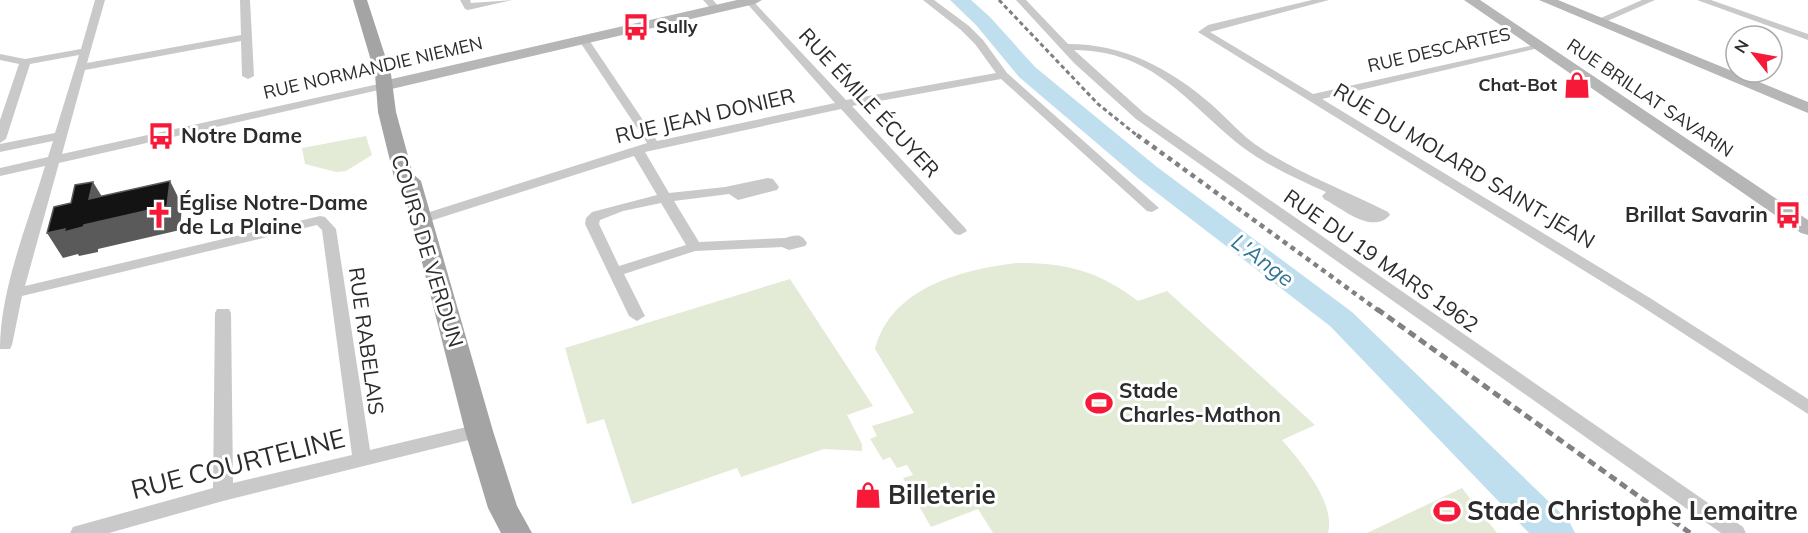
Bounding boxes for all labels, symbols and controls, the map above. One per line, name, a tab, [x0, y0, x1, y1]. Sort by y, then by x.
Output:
bus stop icon: Sully	[621, 12, 651, 42]
place label: Sully	[656, 15, 698, 38]
street label: RUE ÉMILE ÉCUYER	[794, 22, 946, 182]
street label: RUE DESCARTES	[1365, 22, 1512, 77]
north arrow	[1724, 24, 1784, 84]
street label: RUE NORMANDIE NIEMEN	[261, 31, 485, 104]
street label: RUE BRILLAT SAVARIN	[1563, 33, 1738, 162]
text: N	[1729, 36, 1753, 57]
shop icon: Chat-Bot	[1562, 70, 1592, 100]
place label: Chat-Bot	[1478, 73, 1557, 96]
street label: RUE DU MOLARD SAINT-JEAN	[1329, 77, 1600, 254]
street label: RUE JEAN DONIER	[613, 82, 797, 148]
bus stop icon: Notre Dame	[146, 121, 176, 151]
place label: Notre Dame	[181, 122, 302, 148]
street label: COURS DE VERDUN	[386, 151, 470, 350]
street label: RUE DU 19 MARS 1962	[1279, 183, 1484, 337]
place label: Église Notre-Dame de La Plaine	[179, 189, 368, 239]
church icon: Église Notre-Dame de La Plaine	[144, 200, 174, 230]
bus stop icon: Brillat Savarin	[1773, 200, 1803, 230]
place label: Brillat Savarin	[1625, 201, 1768, 227]
water label: L'Ange	[1226, 227, 1300, 293]
street label: RUE RABELAIS	[344, 265, 390, 416]
place label: Stade Charles-Mathon	[1119, 377, 1281, 427]
sports icon: Stade Charles-Mathon	[1084, 388, 1114, 418]
street label: RUE COURTELINE	[127, 421, 348, 506]
place label: Billeterie	[888, 478, 996, 511]
shop icon: Billeterie	[853, 480, 883, 510]
place label: Stade Christophe Lemaitre	[1467, 494, 1798, 527]
sports icon: Stade Christophe Lemaitre	[1432, 496, 1462, 526]

